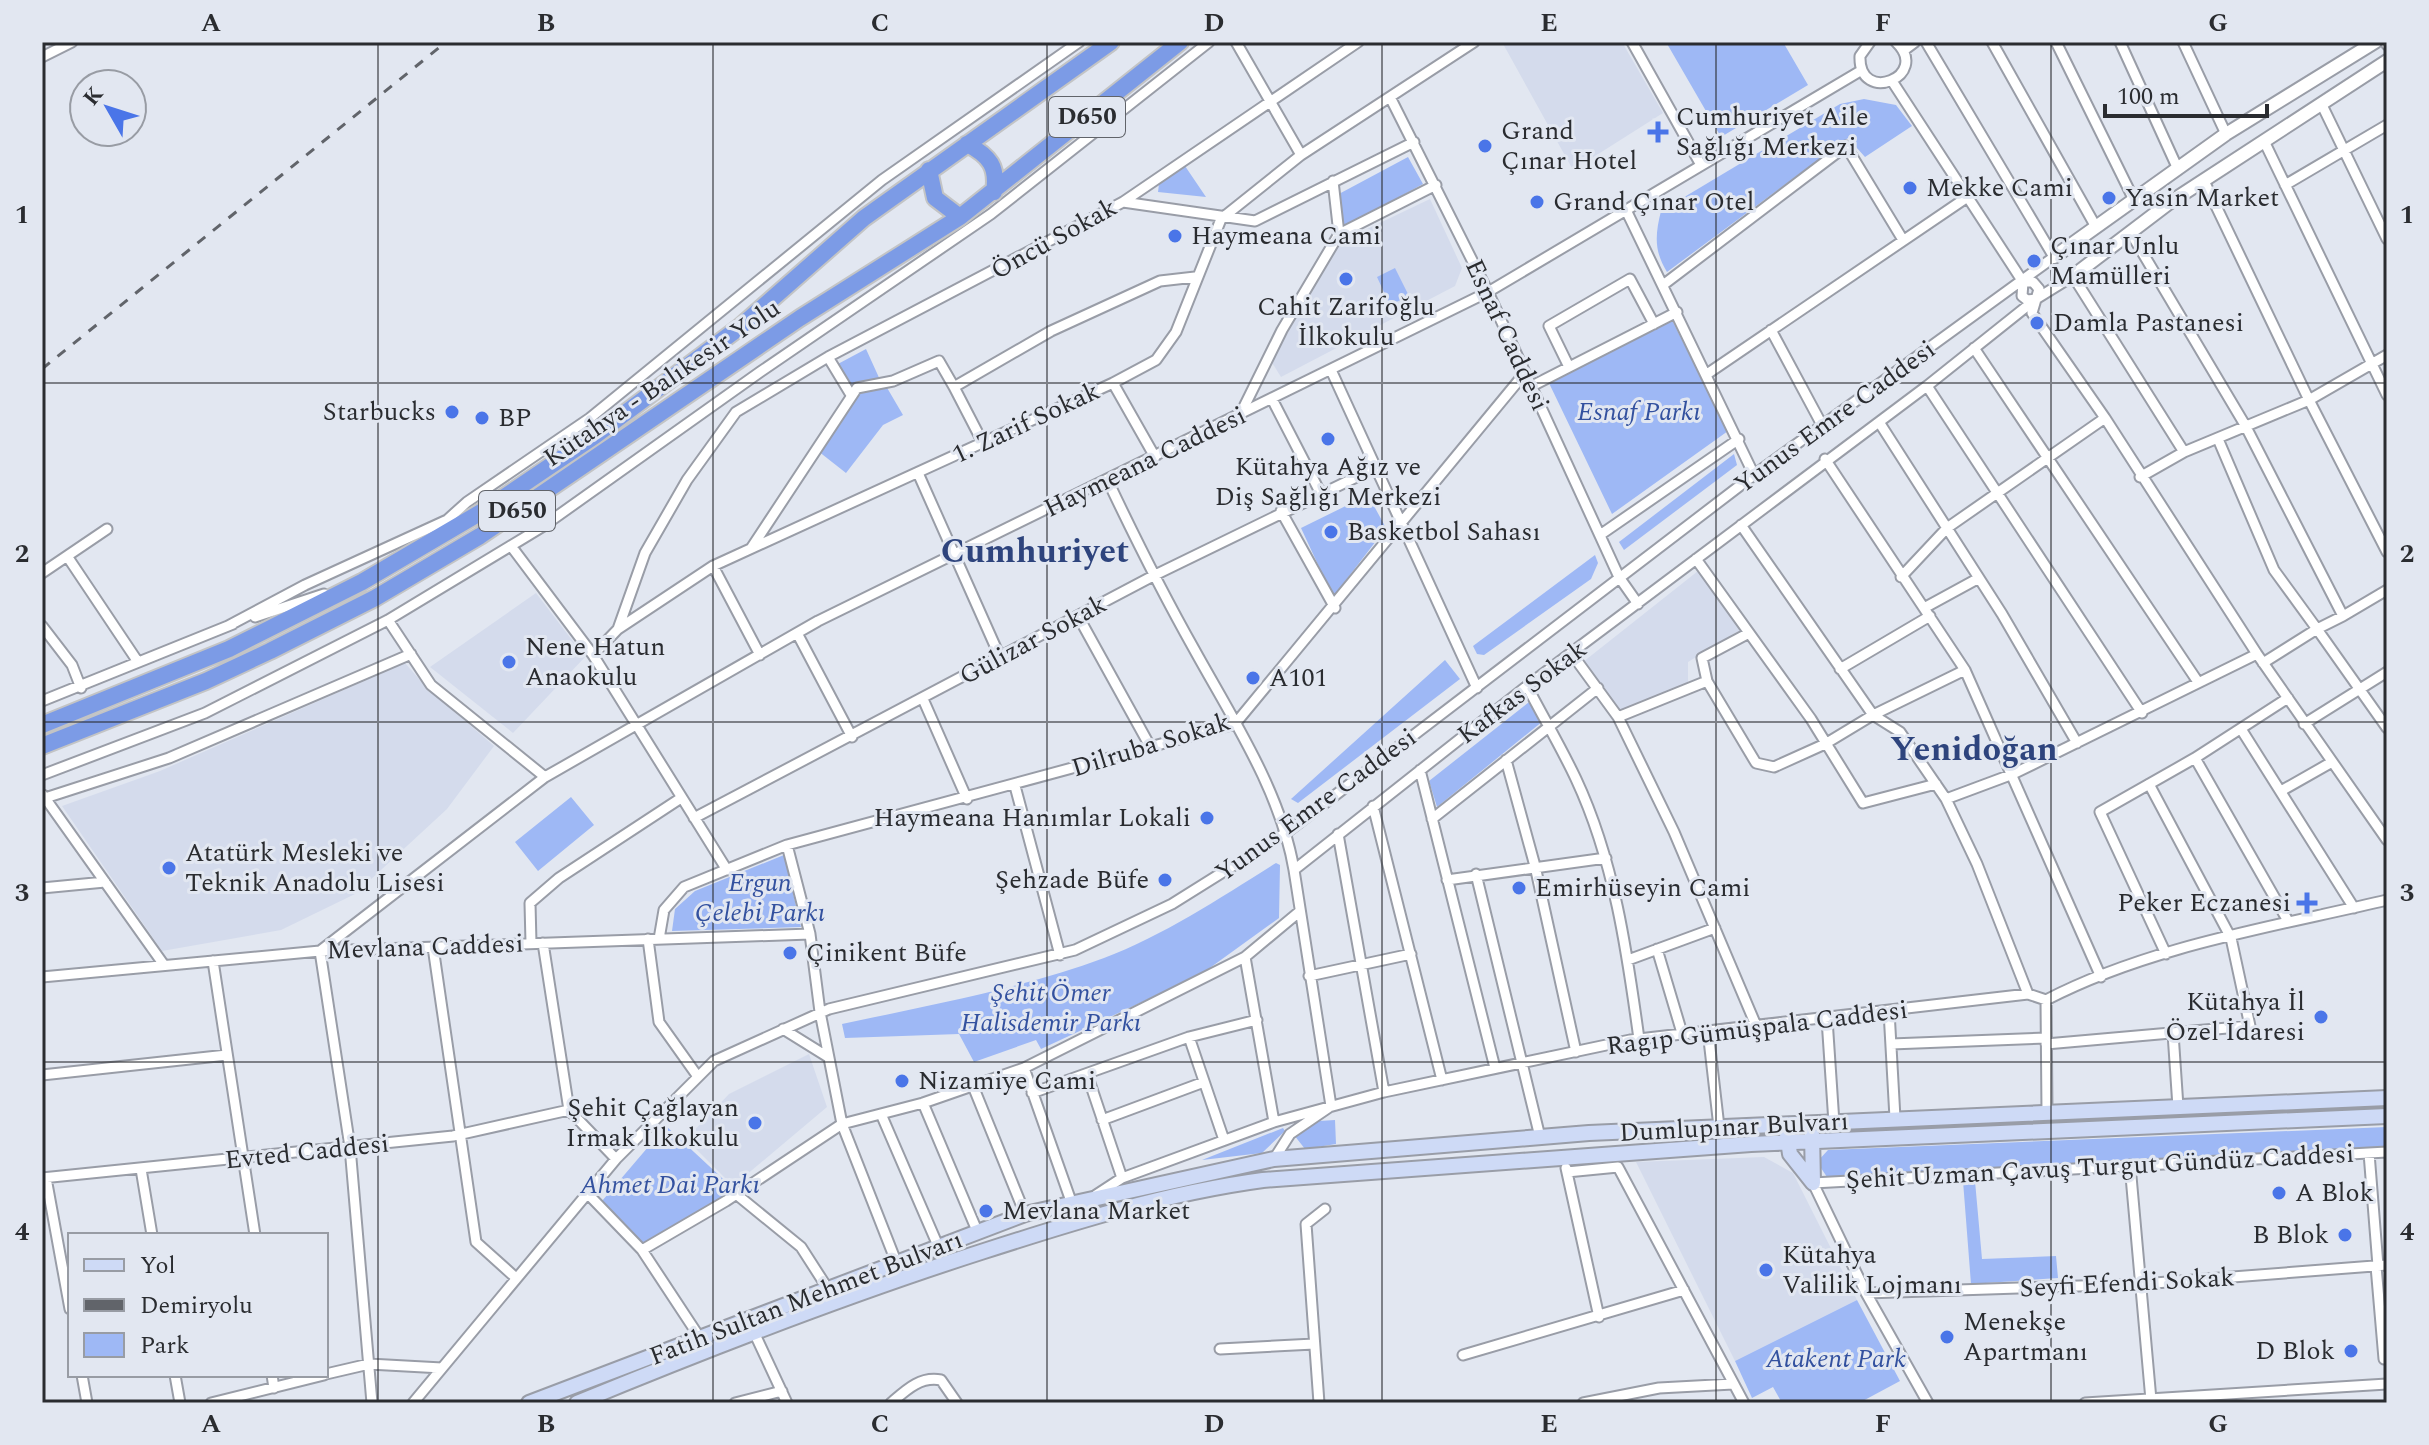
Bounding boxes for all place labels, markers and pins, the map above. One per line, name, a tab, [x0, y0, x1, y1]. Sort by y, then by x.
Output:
place label: Cumhuriyet Aile Sağlığı Merkezi	[1676, 97, 1869, 167]
place label: Grand Çınar Hotel	[1501, 111, 1637, 181]
marker: Cumhuriyet Aile Sağlığı Merkezi	[1647, 121, 1669, 143]
marker: Grand Çınar Hotel	[1476, 137, 1494, 155]
place label: Mekke Cami	[1926, 168, 2073, 208]
place label: Yasin Market	[2125, 178, 2279, 218]
marker: Mekke Cami	[1901, 179, 1919, 197]
place label: Grand Çınar Otel	[1553, 182, 1754, 222]
marker: Yasin Market	[2100, 189, 2118, 207]
marker: Grand Çınar Otel	[1528, 193, 1546, 211]
place label: Haymeana Cami	[1191, 216, 1381, 256]
place label: Çınar Unlu Mamülleri	[2050, 226, 2179, 296]
marker: Haymeana Cami	[1166, 227, 1184, 245]
marker: Çınar Unlu Mamülleri	[2025, 252, 2043, 270]
marker: Cahit Zarifoğlu İlkokulu	[1337, 270, 1355, 288]
place label: Cahit Zarifoğlu İlkokulu	[1257, 287, 1435, 357]
place label: Damla Pastanesi	[2053, 303, 2244, 343]
marker: Damla Pastanesi	[2028, 314, 2046, 332]
place label: Starbucks	[323, 392, 436, 432]
place label: BP	[498, 398, 532, 438]
marker: Starbucks	[443, 403, 461, 421]
marker: BP	[473, 409, 491, 427]
marker: Kütahya Ağız ve Diş Sağlığı Merkezi	[1319, 430, 1337, 448]
place label: Kütahya Ağız ve Diş Sağlığı Merkezi	[1215, 447, 1441, 517]
place label: Basketbol Sahası	[1347, 512, 1541, 552]
marker: Basketbol Sahası	[1322, 523, 1340, 541]
place label: Nene Hatun Anaokulu	[525, 627, 665, 697]
marker: Nene Hatun Anaokulu	[500, 653, 518, 671]
place label: A101	[1269, 658, 1328, 698]
marker: A101	[1244, 669, 1262, 687]
place label: Haymeana Hanımlar Lokali	[873, 798, 1191, 838]
marker: Haymeana Hanımlar Lokali	[1198, 809, 1216, 827]
place label: Atatürk Mesleki ve Teknik Anadolu Lisesi	[185, 833, 445, 903]
marker: Atatürk Mesleki ve Teknik Anadolu Lisesi	[160, 859, 178, 877]
place label: Şehzade Büfe	[995, 860, 1149, 900]
place label: Emirhüseyin Cami	[1535, 868, 1750, 908]
marker: Şehzade Büfe	[1156, 871, 1174, 889]
marker: Emirhüseyin Cami	[1510, 879, 1528, 897]
place label: Peker Eczanesi	[2117, 883, 2291, 923]
marker: Peker Eczanesi	[2298, 894, 2316, 912]
place label: Çinikent Büfe	[806, 933, 967, 973]
marker: Çinikent Büfe	[781, 944, 799, 962]
place label: Kütahya İl Özel İdaresi	[2165, 982, 2305, 1052]
marker: Kütahya İl Özel İdaresi	[2312, 1008, 2330, 1026]
place label: Nizamiye Cami	[918, 1061, 1096, 1101]
marker: Nizamiye Cami	[893, 1072, 911, 1090]
place label: Şehit Çağlayan Irmak İlkokulu	[566, 1088, 739, 1158]
marker: Şehit Çağlayan Irmak İlkokulu	[746, 1114, 764, 1132]
place label: A Blok	[2295, 1173, 2374, 1213]
marker: A Blok	[2270, 1184, 2288, 1202]
place label: Mevlana Market	[1002, 1191, 1190, 1231]
marker: Mevlana Market	[977, 1202, 995, 1220]
place label: B Blok	[2252, 1215, 2329, 1255]
marker: B Blok	[2336, 1226, 2354, 1244]
place label: Kütahya Valilik Lojmanı	[1782, 1235, 1962, 1305]
marker: Kütahya Valilik Lojmanı	[1757, 1261, 1775, 1279]
place label: Menekşe Apartmanı	[1963, 1302, 2088, 1372]
marker: Menekşe Apartmanı	[1938, 1328, 1956, 1346]
place label: D Blok	[2255, 1331, 2335, 1371]
marker: D Blok	[2342, 1342, 2360, 1360]

